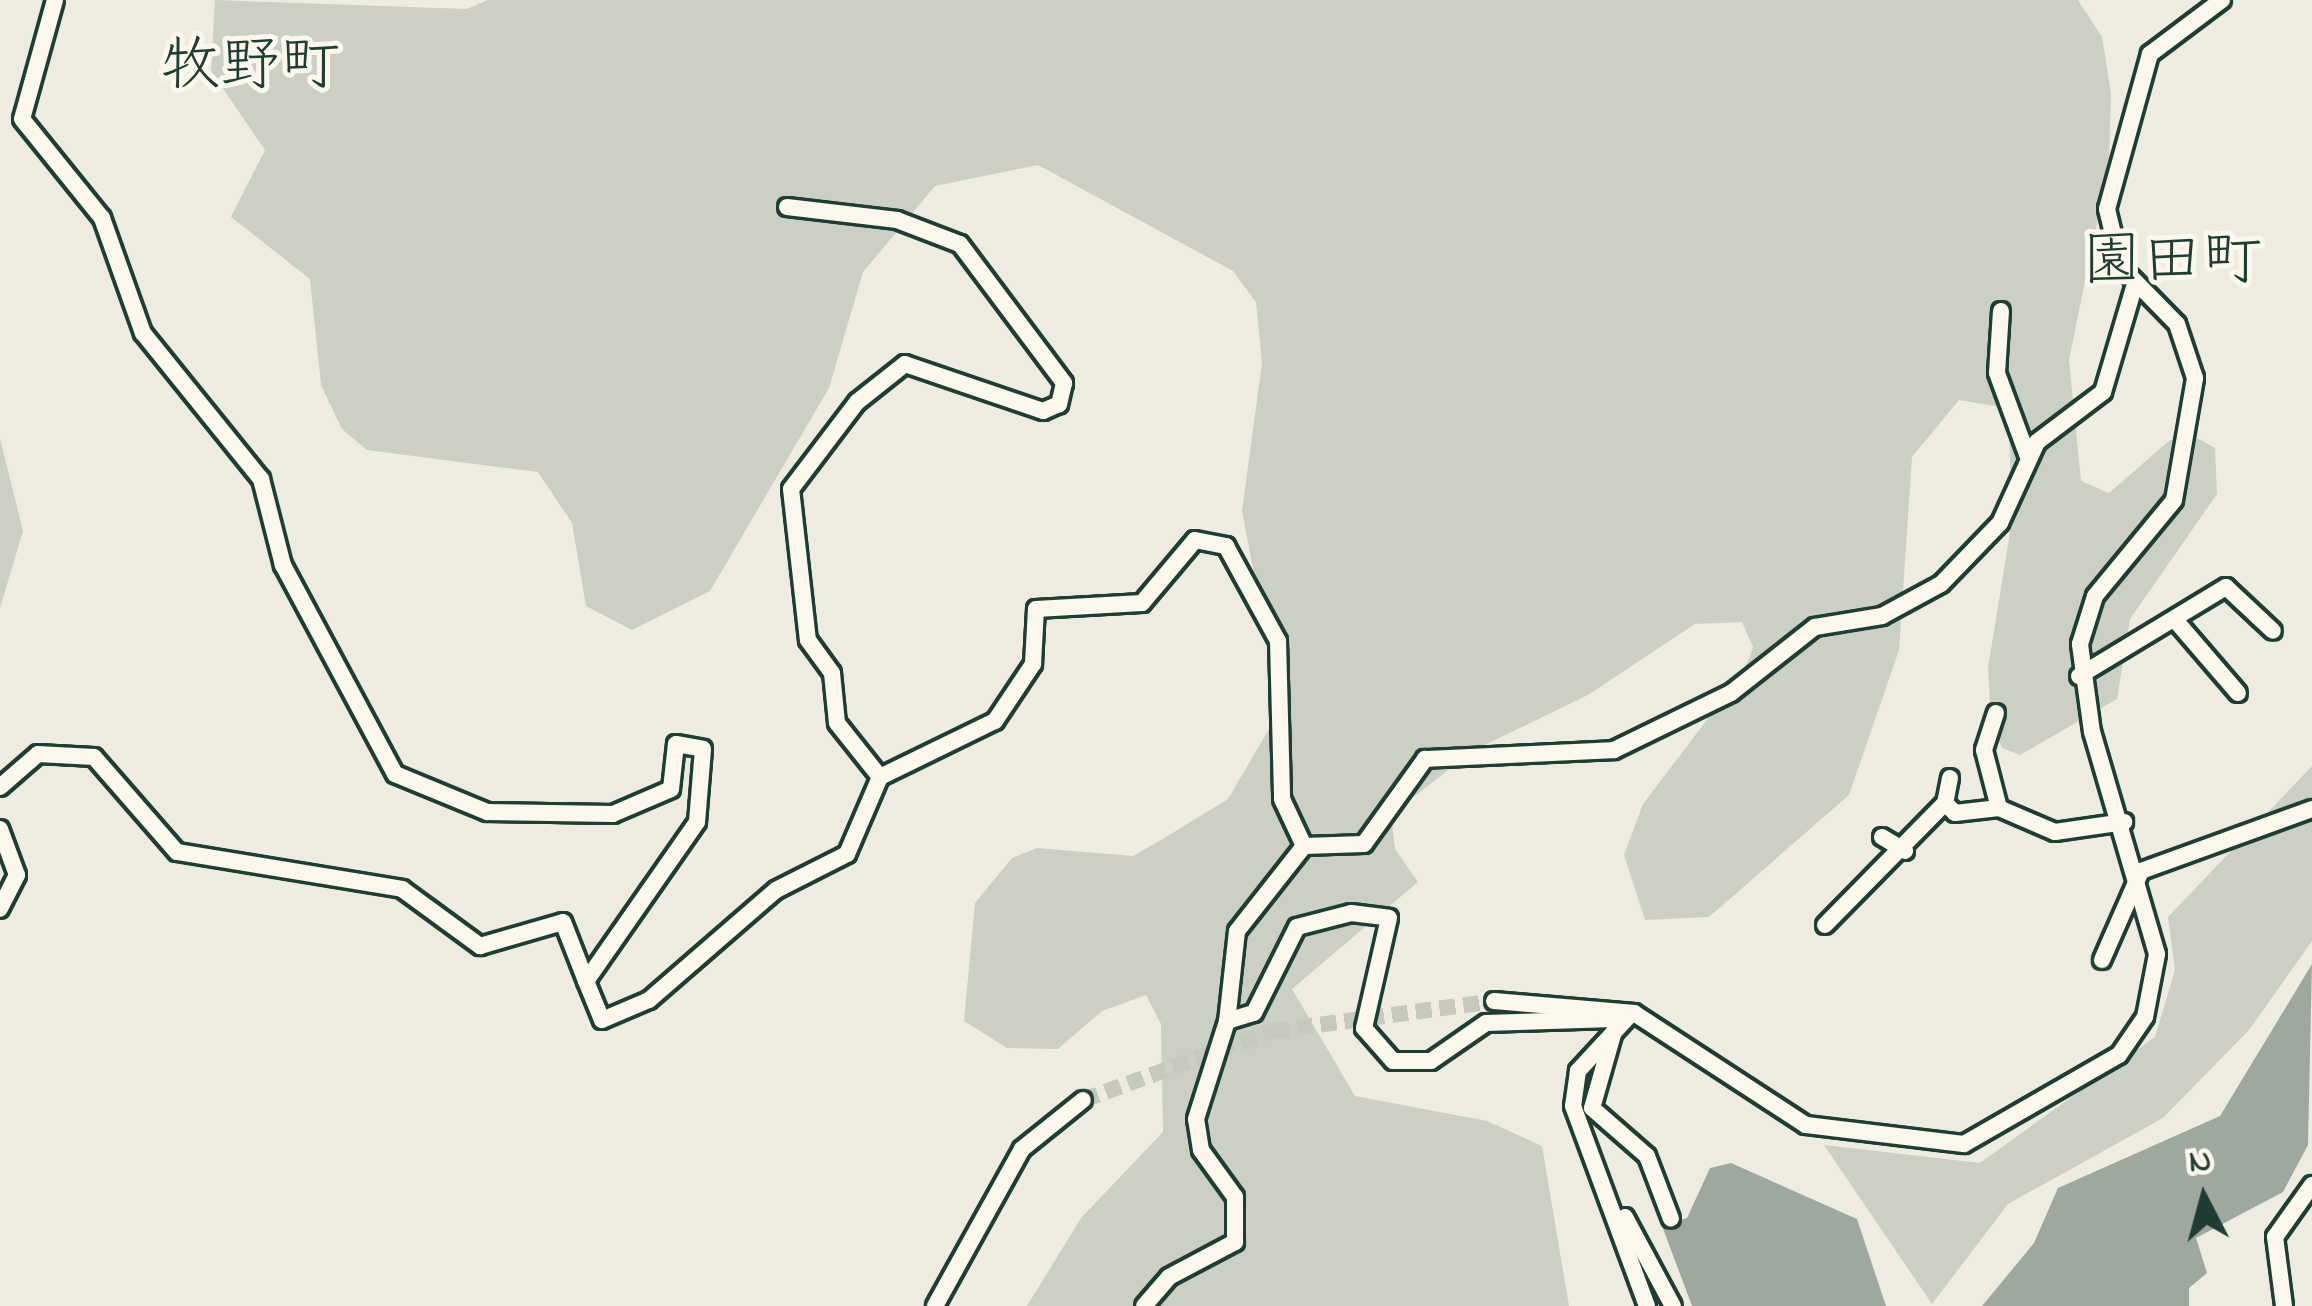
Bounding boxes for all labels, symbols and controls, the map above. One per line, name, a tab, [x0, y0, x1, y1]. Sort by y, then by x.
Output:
district label: 牧野町	[160, 32, 340, 104]
district label: 園田町	[2082, 227, 2262, 299]
text: N	[2187, 1137, 2214, 1187]
north arrow	[2144, 1138, 2264, 1258]

